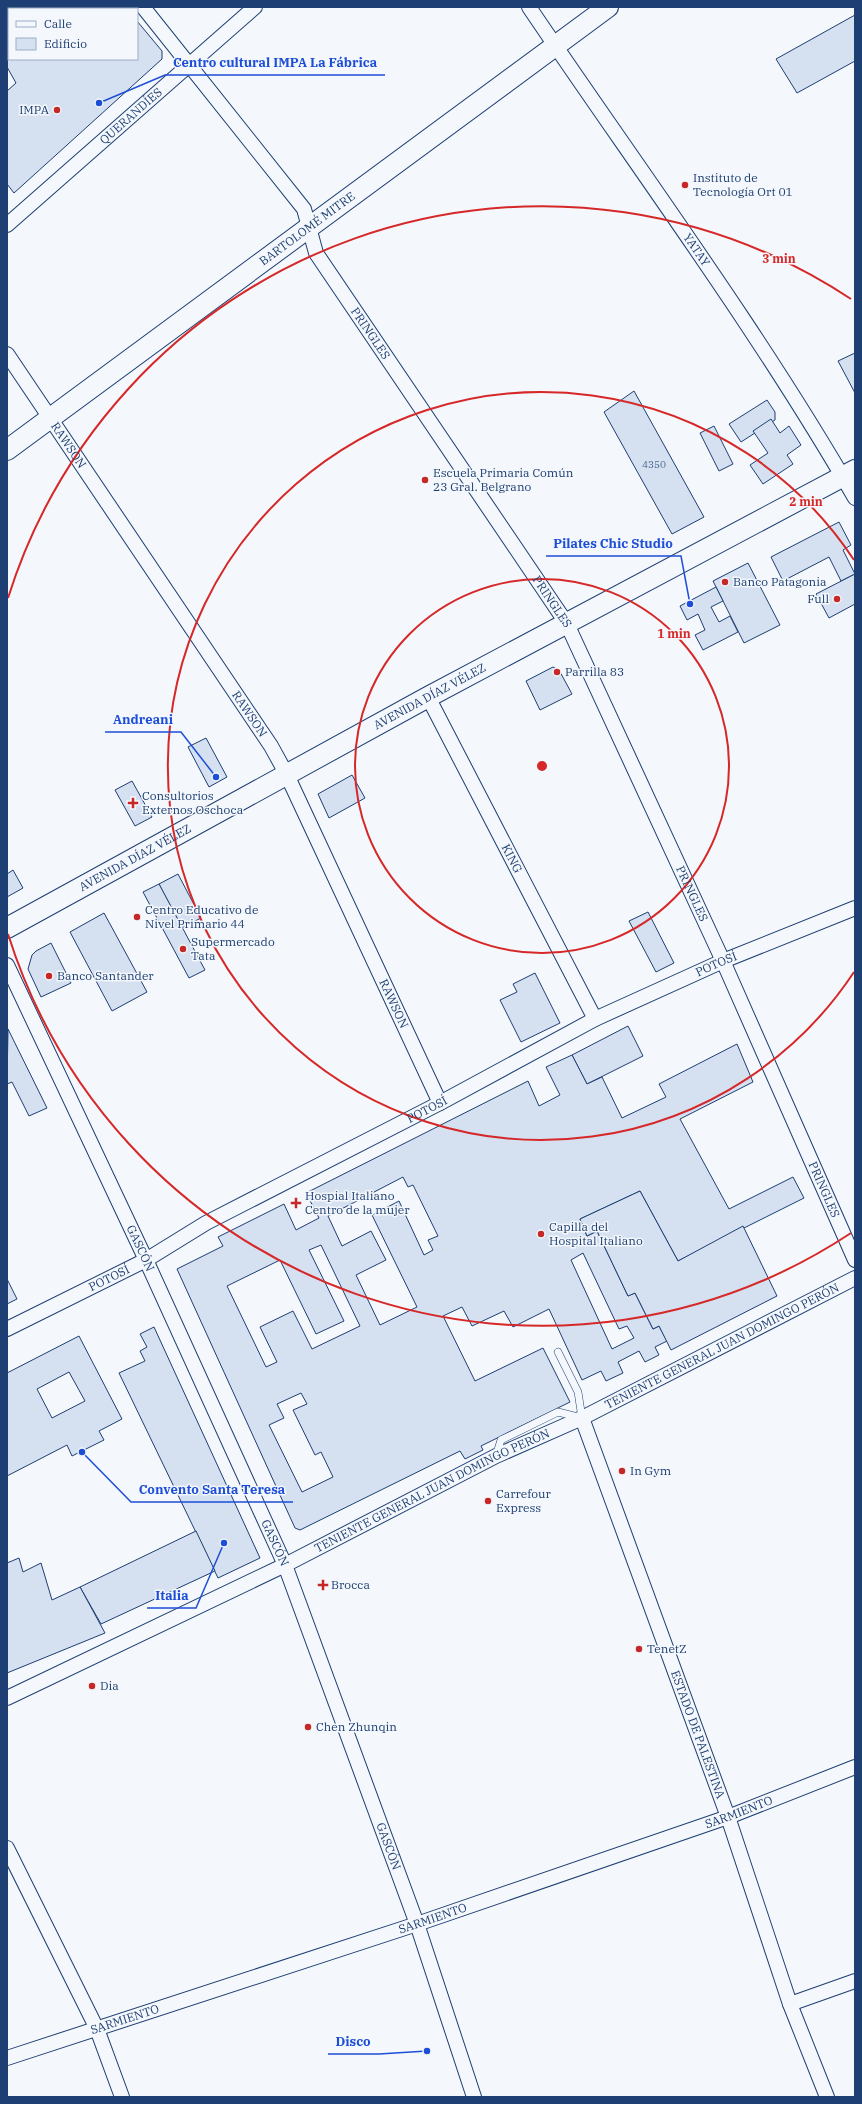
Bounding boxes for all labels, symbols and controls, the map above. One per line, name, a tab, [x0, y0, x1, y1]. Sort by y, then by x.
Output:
legend	[8, 8, 138, 60]
text: Calle	[44, 16, 72, 31]
text: Edificio	[44, 36, 87, 51]
callout: Centro cultural IMPA La Fábrica	[165, 50, 385, 75]
text: Centro cultural IMPA La Fábrica	[173, 54, 378, 71]
street label: QUERANDÍES	[96, 84, 165, 147]
place label: IMPA	[19, 102, 50, 117]
marker: IMPA	[52, 105, 62, 115]
place label: Instituto de Tecnología Ort 01	[693, 170, 793, 199]
marker: Instituto de Tecnología Ort 01	[680, 180, 690, 190]
street label: BARTOLOMÉ MITRE	[256, 188, 358, 268]
street label: YATAY	[680, 230, 714, 269]
text: 3 min	[762, 251, 796, 266]
street label: PRINGLES	[348, 304, 394, 362]
street label: RAWSON	[48, 419, 90, 471]
house number: 4350	[642, 458, 666, 471]
place label: Escuela Primaria Común 23 Gral. Belgrano	[433, 465, 574, 494]
marker: Escuela Primaria Común 23 Gral. Belgrano	[420, 475, 430, 485]
text: 2 min	[789, 494, 823, 509]
callout: Pilates Chic Studio	[546, 531, 681, 556]
text: Pilates Chic Studio	[553, 535, 673, 552]
street label: PRINGLES	[529, 573, 575, 630]
place label: Banco Patagonia	[733, 574, 827, 589]
marker: Banco Patagonia	[720, 577, 730, 587]
place label: Full	[807, 591, 829, 606]
marker: Full	[832, 594, 842, 604]
text: 1 min	[657, 626, 691, 641]
street label: AVENIDA DÍAZ VÉLEZ	[371, 660, 488, 732]
place label: Parrilla 83	[565, 664, 624, 679]
marker: Parrilla 83	[552, 667, 562, 677]
street label: RAWSON	[229, 688, 271, 740]
callout: Andreani	[105, 707, 181, 732]
text: Andreani	[113, 711, 174, 728]
centre of rings	[535, 759, 549, 773]
place label: Consultorios Externos Oschoca	[142, 788, 244, 817]
marker: Consultorios Externos Oschoca	[127, 797, 139, 809]
street label: AVENIDA DÍAZ VÉLEZ	[76, 821, 193, 894]
street label: KING	[499, 841, 526, 876]
street label: PRINGLES	[673, 863, 712, 924]
place label: Centro Educativo de Nivel Primario 44	[145, 902, 258, 931]
marker: Centro Educativo de Nivel Primario 44	[132, 912, 142, 922]
place label: Supermercado Tata	[191, 934, 275, 963]
marker: Supermercado Tata	[178, 944, 188, 954]
street label: POTOSÍ	[693, 948, 739, 979]
place label: Banco Santander	[57, 968, 154, 983]
marker: Banco Santander	[44, 971, 54, 981]
street label: RAWSON	[376, 976, 412, 1030]
street label: POTOSÍ	[404, 1093, 450, 1126]
street label: PRINGLES	[805, 1159, 843, 1220]
place label: Hospial Italiano Centro de la mujer	[305, 1188, 410, 1217]
marker: Hospial Italiano Centro de la mujer	[290, 1197, 302, 1209]
place label: Capilla del Hospital Italiano	[549, 1219, 643, 1248]
street label: GASCÓN	[124, 1222, 158, 1273]
marker: Capilla del Hospital Italiano	[536, 1229, 546, 1239]
street label: POTOSÍ	[86, 1261, 132, 1294]
street label: TENIENTE GENERAL JUAN DOMINGO PERÓN	[602, 1280, 841, 1412]
street label: TENIENTE GENERAL JUAN DOMINGO PERÓN	[312, 1425, 552, 1555]
place label: In Gym	[630, 1463, 672, 1478]
marker: In Gym	[617, 1466, 627, 1476]
callout: Convento Santa Teresa	[131, 1477, 293, 1502]
text: Convento Santa Teresa	[139, 1481, 286, 1498]
place label: Carrefour Express	[496, 1486, 552, 1515]
marker: Carrefour Express	[483, 1496, 493, 1506]
street label: GASCÓN	[258, 1517, 292, 1568]
place label: Brocca	[331, 1577, 370, 1592]
marker: Brocca	[318, 1580, 328, 1590]
callout: Italia	[147, 1583, 196, 1608]
text: Italia	[155, 1587, 189, 1604]
place label: TenetZ	[647, 1641, 687, 1656]
marker: TenetZ	[634, 1644, 644, 1654]
street label: ESTADO DE PALESTINA	[668, 1668, 729, 1801]
place label: Dia	[100, 1678, 119, 1693]
marker: Dia	[87, 1681, 97, 1691]
place label: Chen Zhunqin	[316, 1719, 397, 1734]
marker: Chen Zhunqin	[303, 1722, 313, 1732]
street label: SARMIENTO	[703, 1792, 775, 1831]
street label: GASCÓN	[373, 1820, 404, 1872]
street label: SARMIENTO	[396, 1899, 469, 1937]
street label: SARMIENTO	[89, 2001, 161, 2037]
callout: Disco	[328, 2029, 379, 2054]
text: Disco	[335, 2033, 371, 2050]

